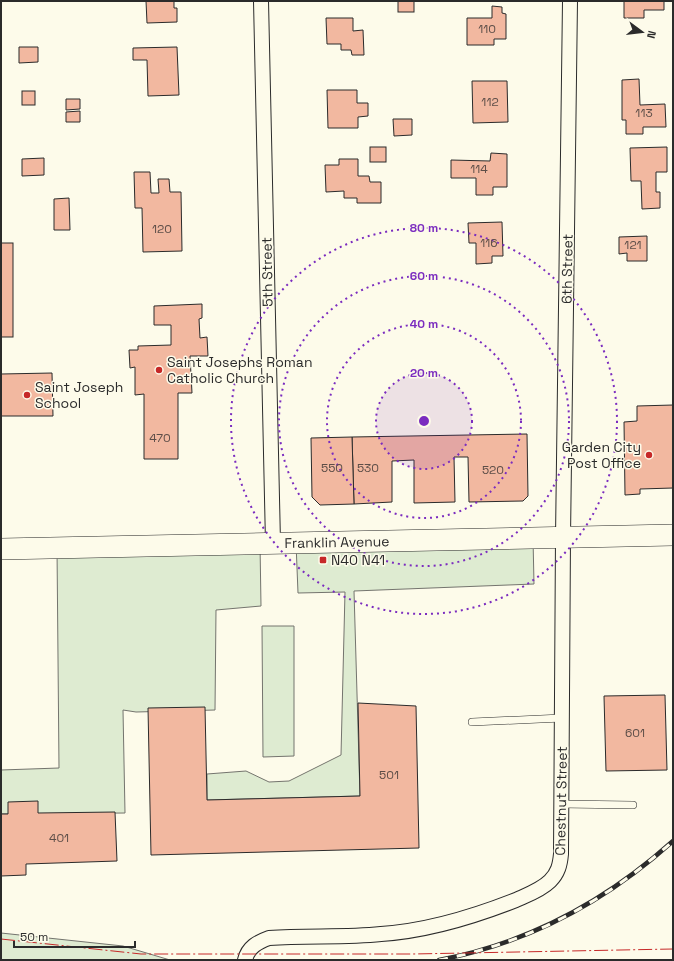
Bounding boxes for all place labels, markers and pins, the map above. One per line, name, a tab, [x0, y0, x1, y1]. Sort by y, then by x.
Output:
place label: Saint Josephs Roman Catholic Church	[167, 353, 312, 387]
marker: Saint Josephs Roman Catholic Church	[154, 365, 164, 375]
place label: Saint Joseph School	[35, 378, 123, 412]
marker: Saint Joseph School	[22, 390, 32, 400]
centre of rings	[417, 414, 431, 428]
place label: Garden City Post Office	[562, 438, 641, 472]
marker: Garden City Post Office	[644, 450, 654, 460]
place label: N40 N41	[331, 551, 385, 569]
marker: N40 N41	[318, 555, 328, 565]

